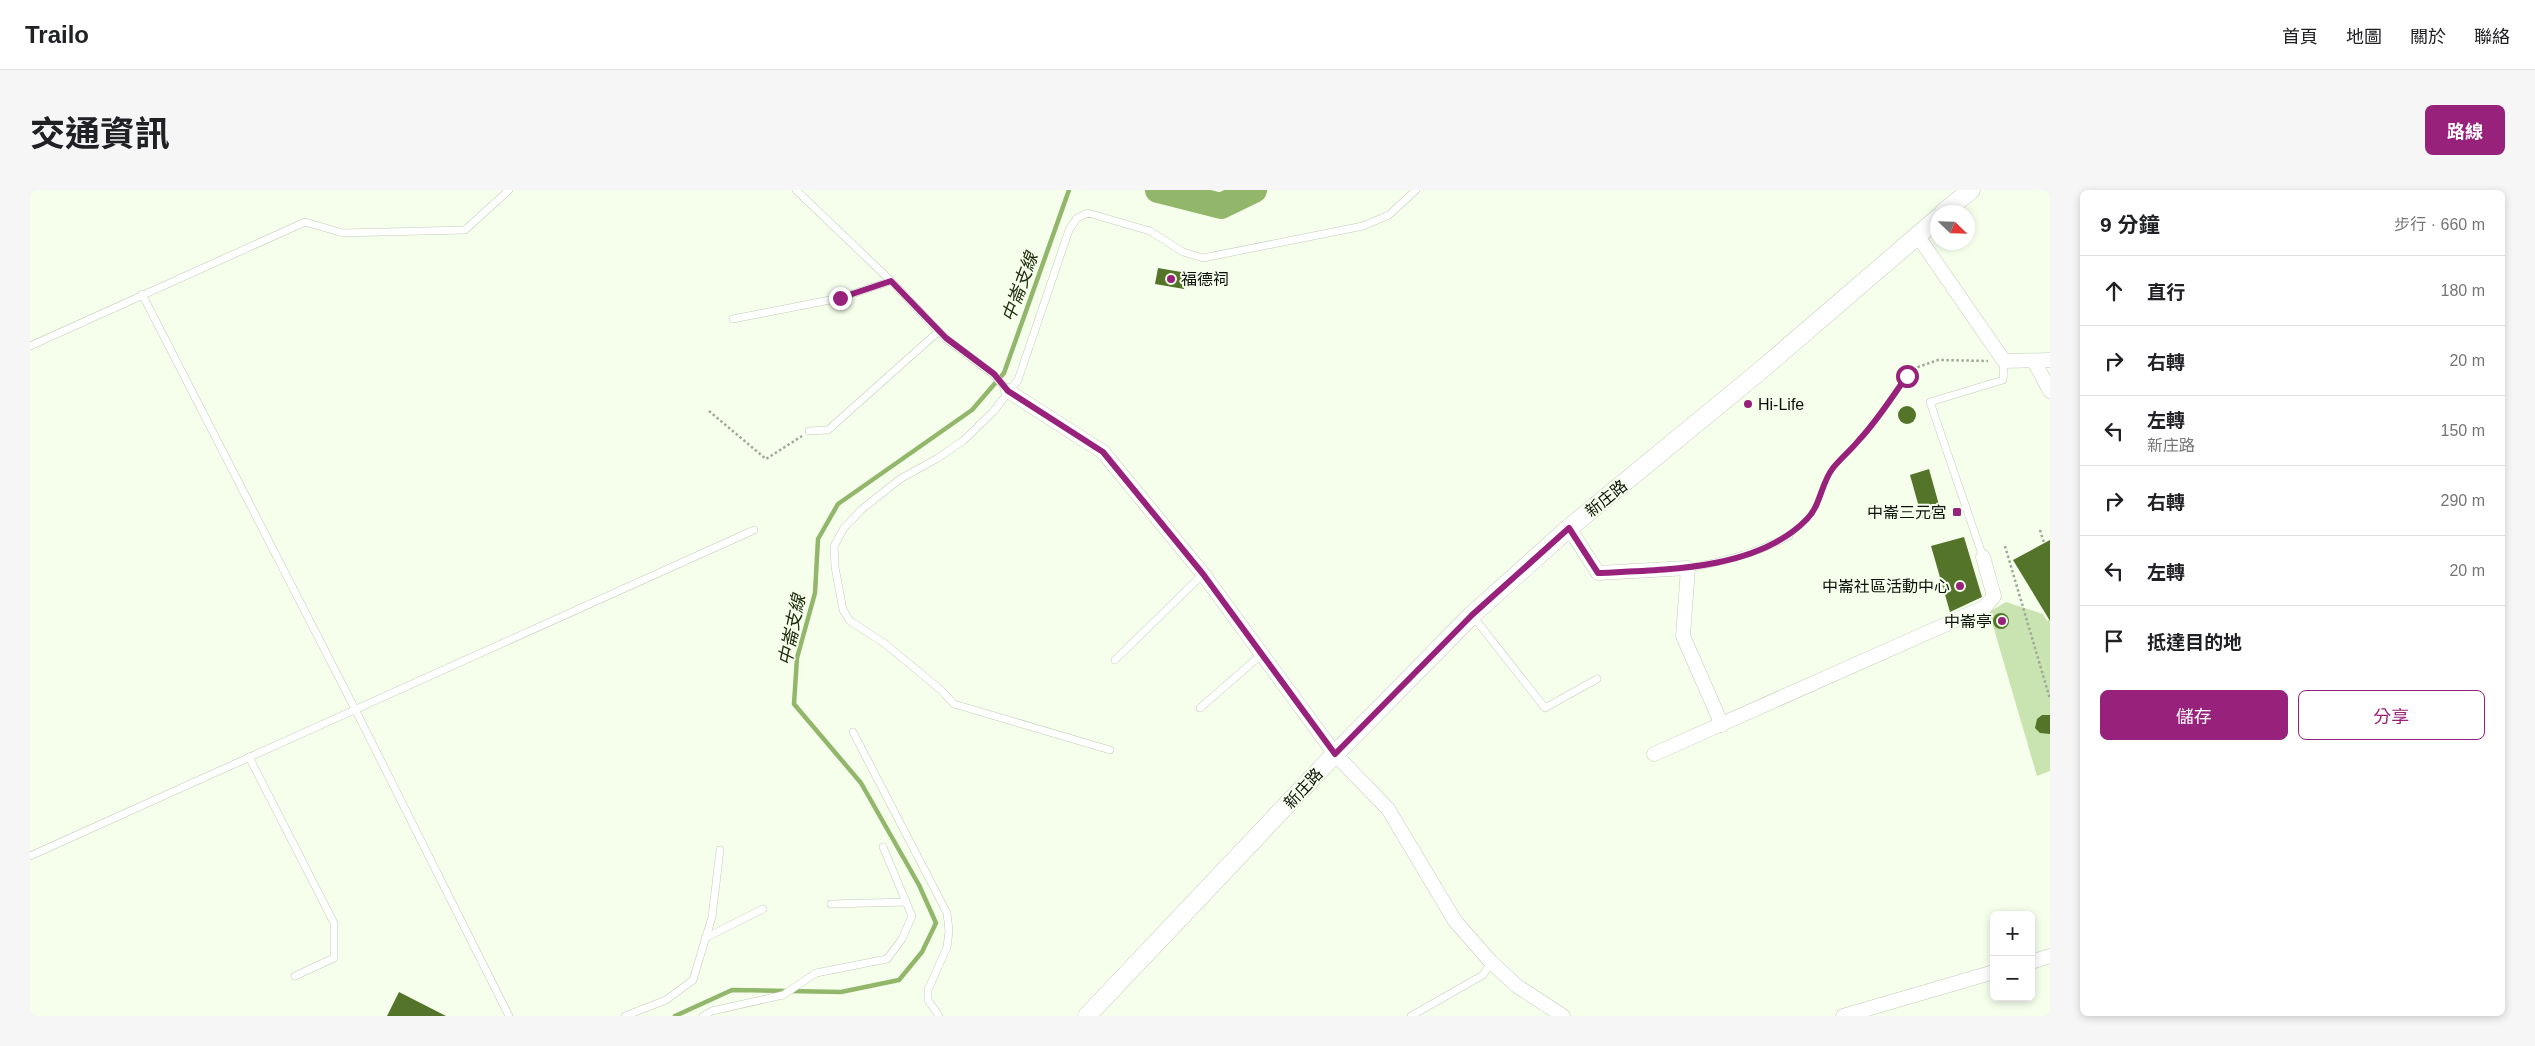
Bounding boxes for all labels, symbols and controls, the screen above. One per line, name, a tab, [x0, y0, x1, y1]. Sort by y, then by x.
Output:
text: Trailo	[25, 21, 89, 48]
text: 首頁	[2282, 27, 2318, 47]
text: 地圖	[2346, 27, 2382, 47]
text: 關於	[2410, 27, 2446, 47]
text: 聯絡	[2474, 27, 2510, 47]
button: 路線	[2425, 105, 2505, 155]
text: 交通資訊	[30, 114, 170, 153]
north arrow	[1930, 205, 1975, 250]
text: 9 分鐘	[2100, 213, 2160, 236]
text: 步行 · 660 m	[2394, 216, 2485, 233]
water label: 中崙支線	[998, 248, 1042, 324]
place label: 福德祠	[1181, 271, 1229, 288]
marker: 福德祠	[1165, 273, 1177, 285]
icon: ahead	[2100, 277, 2128, 305]
text: 直行	[2147, 282, 2185, 303]
text: 180 m	[2441, 282, 2485, 299]
route end	[829, 287, 852, 310]
icon: right	[2100, 347, 2128, 375]
text: 右轉	[2147, 352, 2185, 373]
text: 20 m	[2449, 352, 2485, 369]
route start	[1896, 365, 1919, 388]
place label: Hi-Life	[1758, 396, 1804, 413]
marker: Hi-Life	[1742, 398, 1754, 410]
text: 左轉	[2147, 410, 2185, 431]
icon: left	[2100, 417, 2128, 445]
text: 150 m	[2441, 422, 2485, 439]
text: 新庄路	[2147, 437, 2195, 454]
street label: 新庄路	[1582, 477, 1630, 520]
icon: right	[2100, 487, 2128, 515]
text: 右轉	[2147, 492, 2185, 513]
text: 290 m	[2441, 492, 2485, 509]
place label: 中崙三元宮	[1867, 504, 1947, 521]
marker: 中崙三元宮	[1951, 506, 1963, 518]
icon: left	[2100, 557, 2128, 585]
text: 左轉	[2147, 562, 2185, 583]
text: 20 m	[2449, 562, 2485, 579]
place label: 中崙社區活動中心	[1822, 578, 1950, 595]
marker: 中崙社區活動中心	[1954, 580, 1966, 592]
water label: 中崙支線	[775, 591, 810, 667]
place label: 中崙亭	[1944, 613, 1992, 630]
marker: 中崙亭	[1996, 615, 2008, 627]
icon: arrive	[2100, 627, 2128, 655]
text: 抵達目的地	[2147, 632, 2242, 653]
button: 儲存	[2100, 690, 2288, 740]
button: 分享	[2298, 690, 2485, 740]
street label: 新庄路	[1281, 765, 1326, 812]
map controls	[1990, 911, 2035, 1001]
button: +	[1990, 911, 2035, 956]
button: −	[1990, 956, 2035, 1001]

